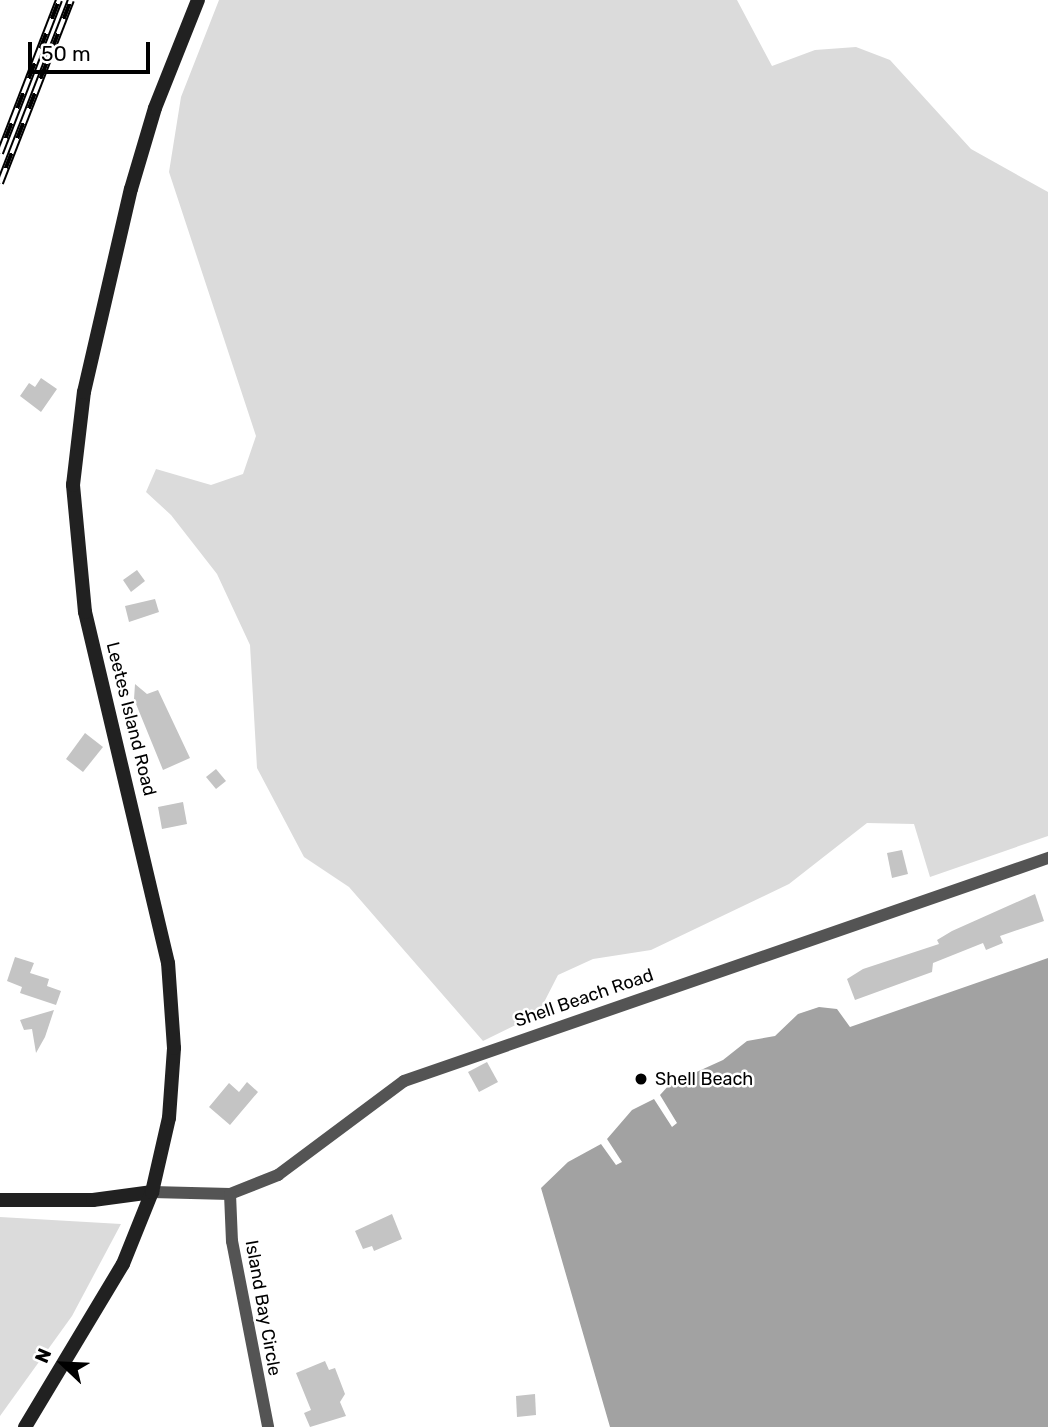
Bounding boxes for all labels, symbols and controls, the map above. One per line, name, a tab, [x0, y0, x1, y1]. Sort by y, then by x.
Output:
scale bar	[32, 28, 154, 72]
text: 50 m	[41, 41, 91, 66]
street label: Leetes Island Road	[101, 640, 161, 798]
street label: Shell Beach Road	[512, 964, 656, 1032]
place label: Shell Beach	[655, 1068, 753, 1090]
marker: Shell Beach	[633, 1071, 649, 1087]
street label: Island Bay Circle	[240, 1238, 286, 1378]
north arrow	[28, 1329, 98, 1399]
text: N	[30, 1345, 56, 1366]

